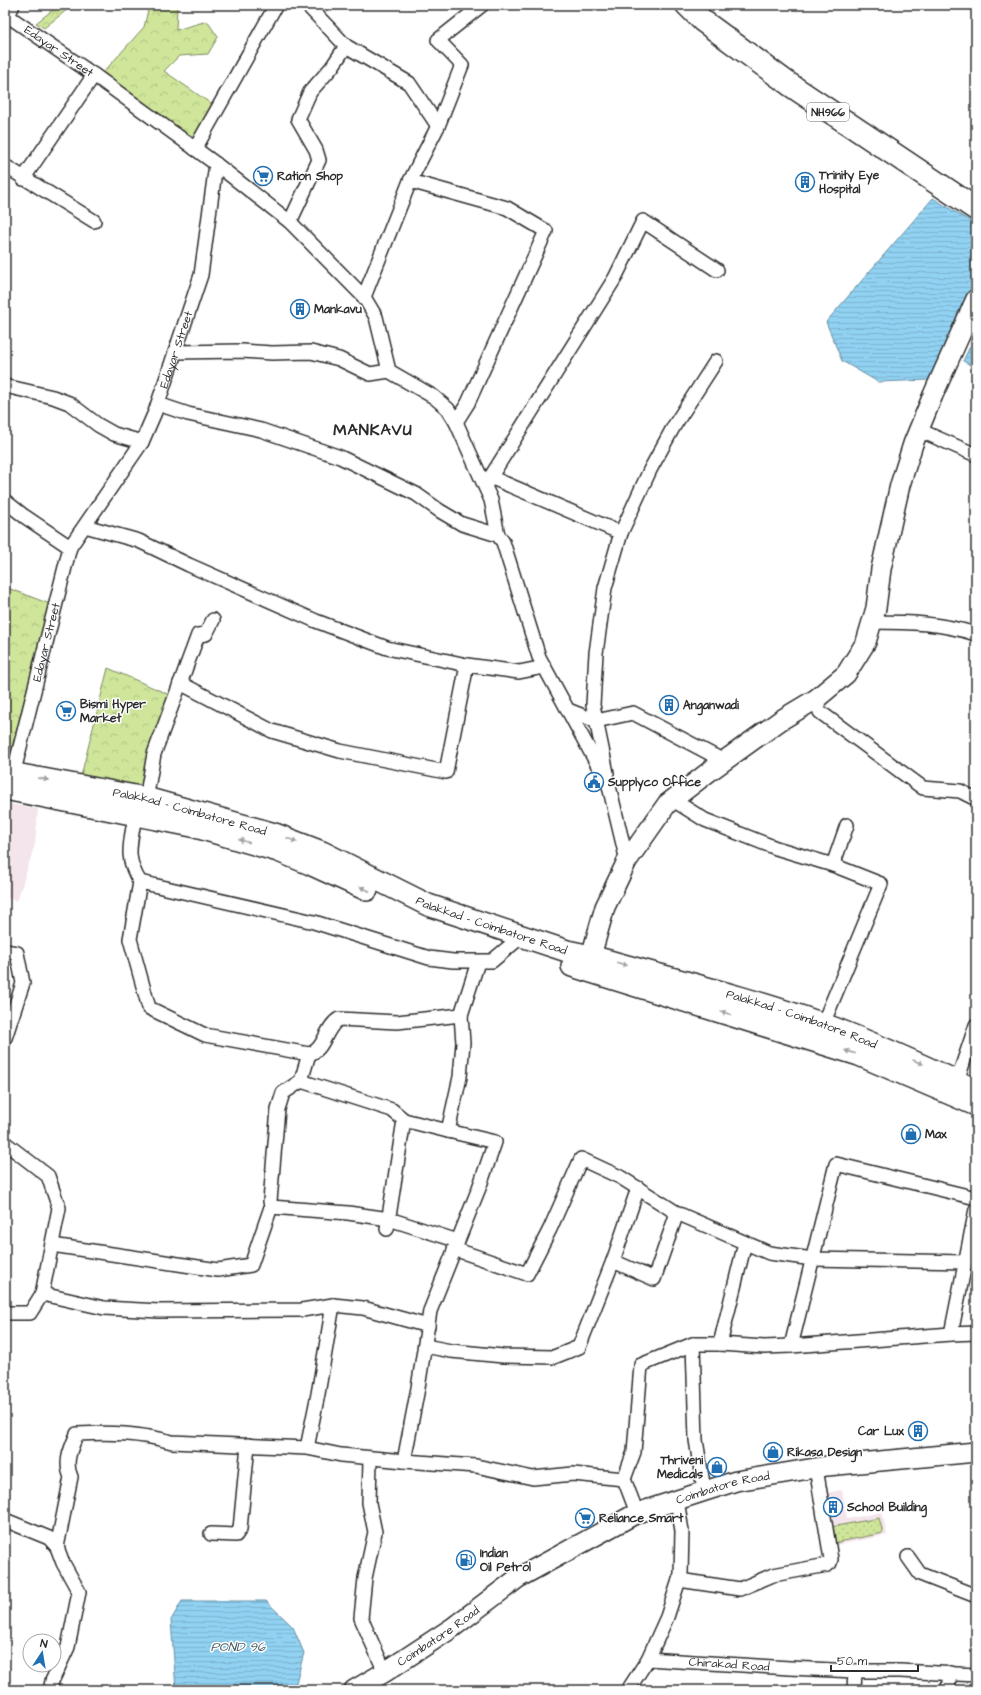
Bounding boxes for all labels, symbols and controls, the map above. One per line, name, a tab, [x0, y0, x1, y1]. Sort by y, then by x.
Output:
street label: Edayar Street	[21, 22, 97, 81]
road number: NH966	[807, 103, 849, 121]
supermarket icon: Ration Shop	[252, 165, 274, 187]
place label: Trinity Eye Hospital	[818, 167, 880, 199]
place label: Ration Shop	[277, 168, 343, 186]
building icon: Trinity Eye Hospital	[794, 171, 816, 193]
building icon: Mankavu	[289, 298, 311, 320]
place label: Mankavu	[314, 301, 362, 318]
street label: Edayar Street	[156, 309, 197, 391]
district label: MANKAVU	[333, 419, 413, 441]
street label: Edayar Street	[29, 601, 65, 683]
building icon: Anganwadi	[658, 694, 680, 716]
place label: Bismi Hyper Market	[80, 696, 146, 727]
place label: Anganwadi	[683, 697, 739, 716]
supermarket icon: Bismi Hyper Market	[55, 700, 77, 722]
public building icon: Supplyco Office	[583, 771, 605, 793]
place label: Supplyco Office	[607, 774, 701, 792]
one-way arrow	[37, 776, 50, 782]
street label: Palakkad - Coimbatore Road	[111, 784, 268, 840]
one-way arrow	[286, 837, 297, 843]
one-way arrow	[238, 838, 250, 844]
one-way arrow	[359, 886, 370, 892]
street label: Palakkad - Coimbatore Road	[413, 892, 569, 959]
one-way arrow	[616, 961, 628, 967]
street label: Palakkad - Coimbatore Road	[724, 986, 880, 1053]
one-way arrow	[719, 1010, 731, 1016]
one-way arrow	[843, 1049, 855, 1055]
one-way arrow	[912, 1059, 923, 1065]
shop icon: Max	[900, 1123, 922, 1145]
place label: Max	[925, 1126, 947, 1143]
building icon: Car Lux	[907, 1420, 929, 1442]
place label: Car Lux	[858, 1423, 904, 1440]
shop icon: Rikasa Design	[762, 1441, 784, 1463]
place label: Rikasa Design	[787, 1444, 862, 1463]
place label: Thriveni Medicals	[657, 1452, 703, 1483]
shop icon: Thriveni Medicals	[706, 1456, 728, 1478]
street label: Coimbatore Road	[674, 1468, 771, 1509]
building icon: School Building	[822, 1496, 844, 1518]
place label: School Building	[846, 1499, 928, 1518]
supermarket icon: Reliance Smart	[574, 1507, 596, 1529]
place label: Reliance Smart	[599, 1510, 684, 1527]
place label: Indian Oil Petrol	[480, 1545, 531, 1576]
fuel station icon: Indian Oil Petrol	[455, 1549, 477, 1571]
street label: Coimbatore Road	[394, 1602, 483, 1671]
north arrow	[22, 1633, 62, 1673]
text: N	[39, 1636, 49, 1652]
water label: POND 96	[211, 1638, 266, 1656]
scale bar	[831, 1647, 918, 1673]
text: 50 m	[837, 1653, 868, 1670]
street label: Chirakad Road	[688, 1654, 770, 1676]

